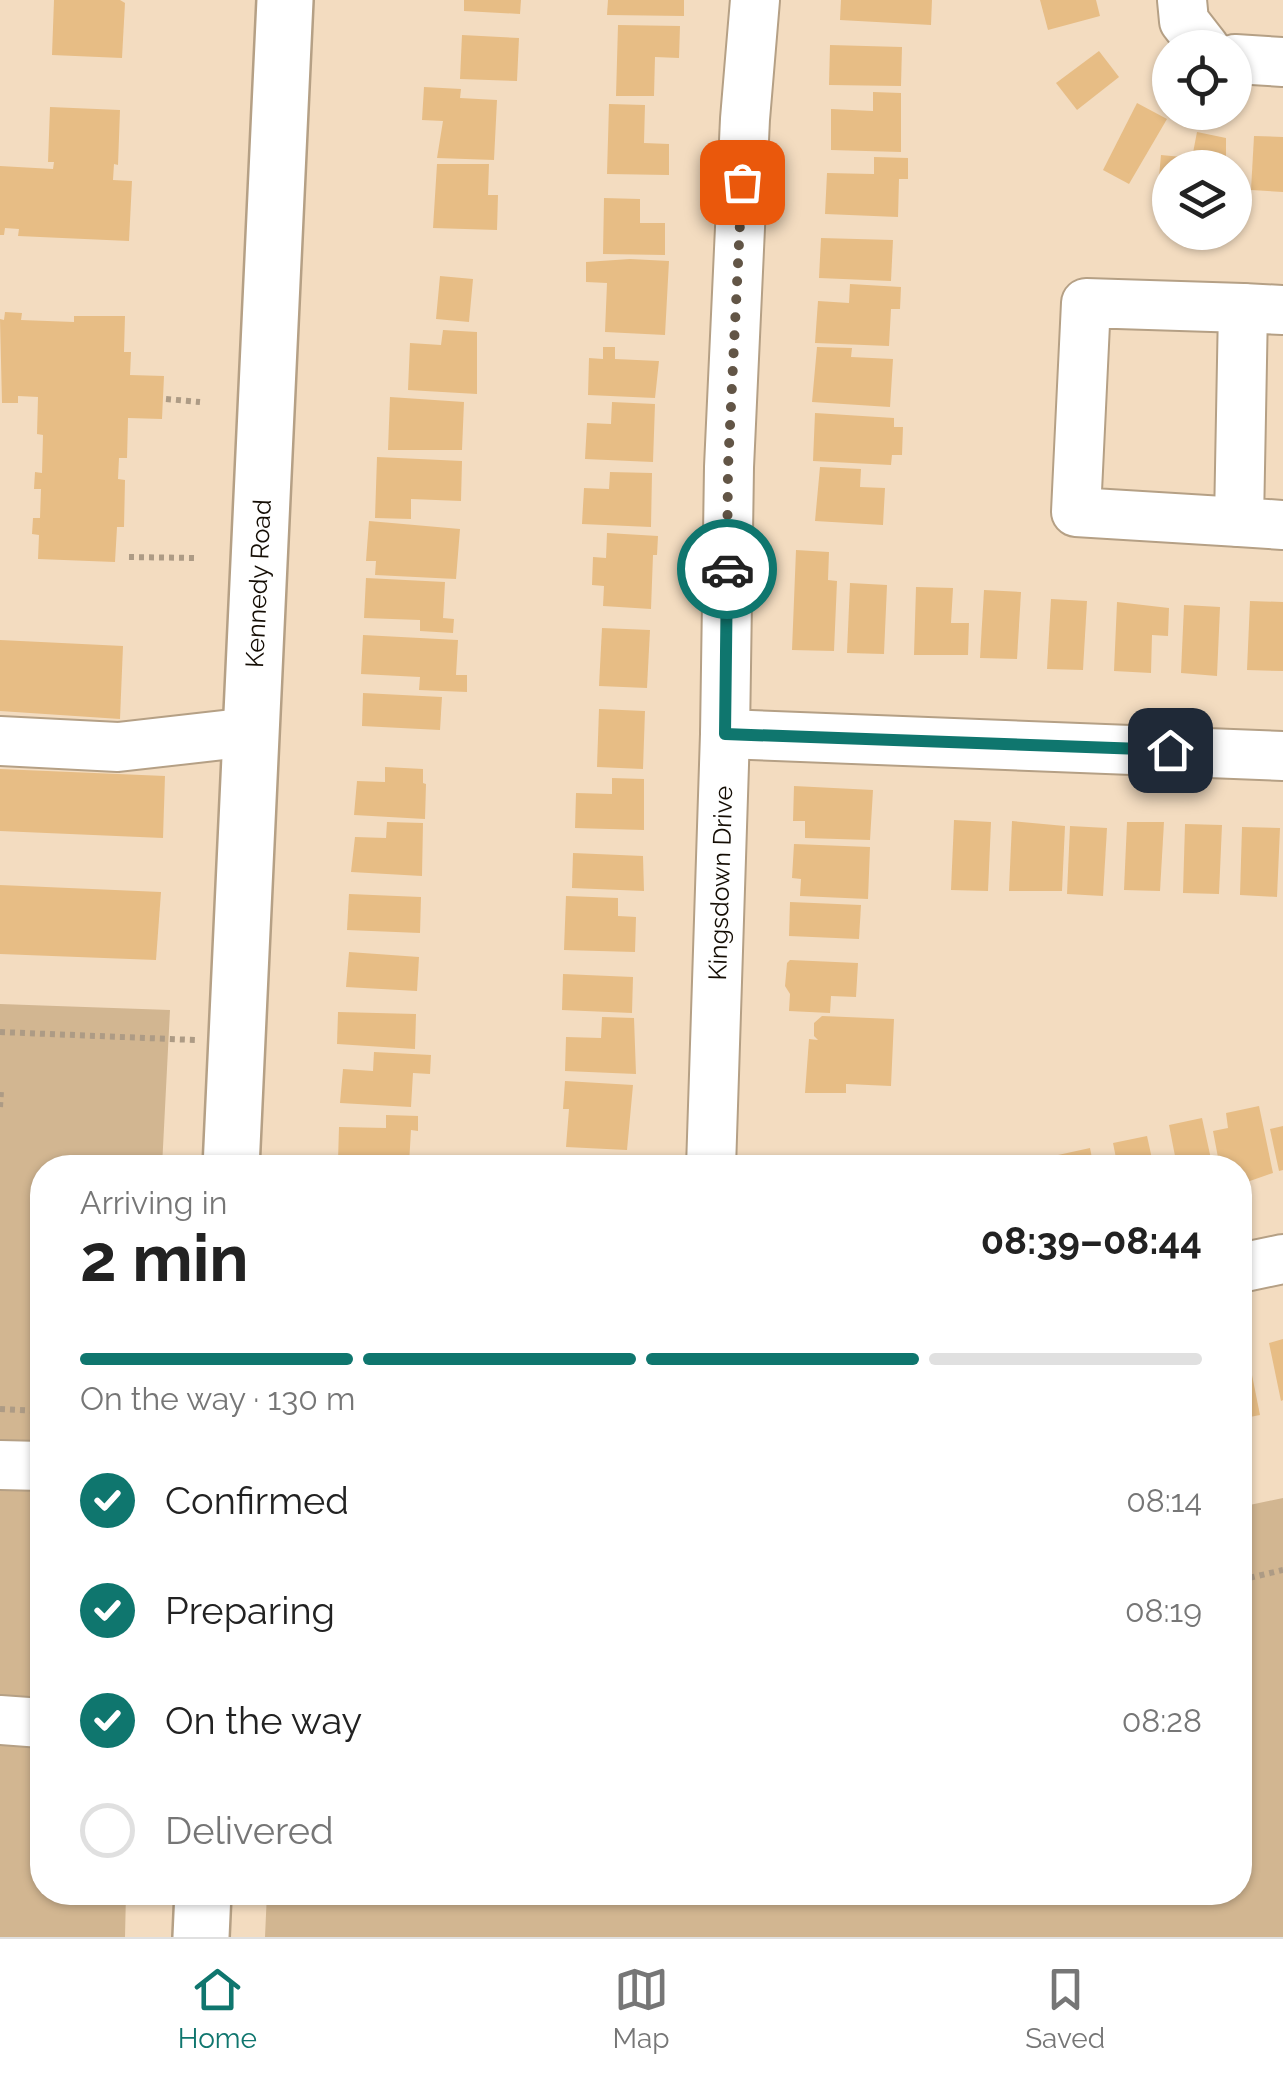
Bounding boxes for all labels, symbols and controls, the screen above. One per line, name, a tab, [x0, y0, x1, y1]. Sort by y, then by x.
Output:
map controls	[1152, 30, 1252, 250]
button: locate	[1152, 30, 1252, 130]
pin	[700, 140, 785, 225]
button: layers	[1152, 150, 1252, 250]
icon: bag	[715, 155, 770, 210]
street label: Kennedy Road	[239, 499, 277, 669]
courier	[677, 519, 777, 619]
icon: car	[700, 542, 755, 597]
pin	[1128, 708, 1213, 793]
icon: home	[1143, 723, 1198, 778]
street label: Kingsdown Drive	[702, 785, 738, 981]
text: Arriving in	[80, 1184, 227, 1221]
text: 08:39–08:44	[981, 1218, 1202, 1263]
text: 2 min	[80, 1220, 249, 1296]
text: On the way · 130 m	[80, 1380, 356, 1417]
icon: check	[80, 1473, 135, 1528]
text: Confirmed	[165, 1478, 349, 1523]
text: 08:14	[1126, 1482, 1202, 1519]
icon: check	[80, 1583, 135, 1638]
text: Preparing	[165, 1588, 335, 1633]
text: 08:19	[1125, 1592, 1202, 1629]
icon: check	[80, 1693, 135, 1748]
text: On the way	[165, 1698, 362, 1743]
text: 08:28	[1122, 1702, 1202, 1739]
text: Delivered	[165, 1808, 334, 1853]
tab: Home	[178, 1962, 257, 2055]
tab: Map	[613, 1962, 670, 2055]
tab: Saved	[1025, 1962, 1105, 2055]

